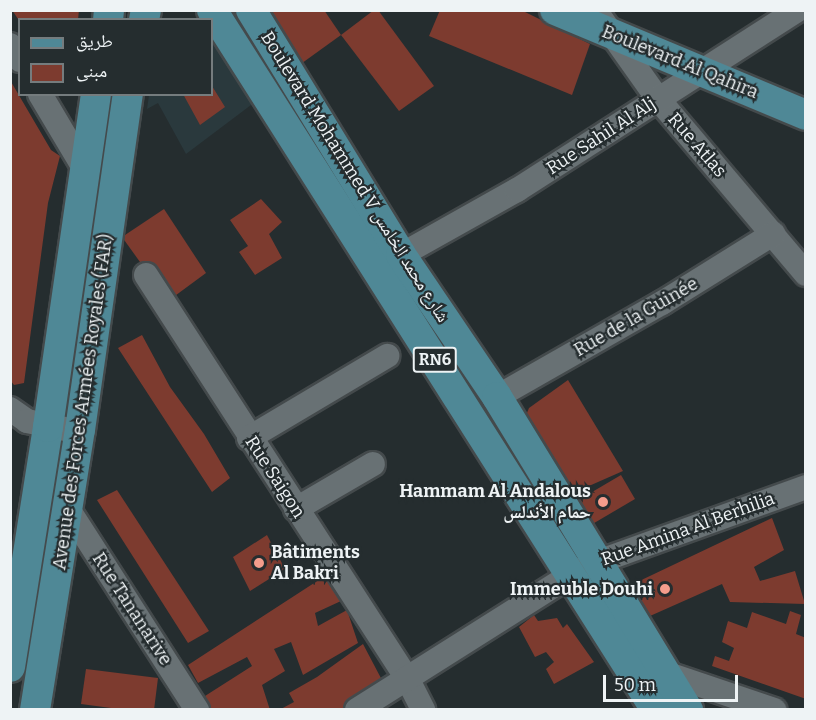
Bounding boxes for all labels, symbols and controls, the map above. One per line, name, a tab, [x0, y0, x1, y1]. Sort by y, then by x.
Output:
legend	[18, 18, 213, 96]
street label: Boulevard Al Qahira	[599, 21, 761, 103]
street label: Boulevard Mohammed V شارع محمد الخامس	[256, 28, 454, 326]
text: طريق	[76, 30, 113, 52]
text: مبنى	[76, 60, 107, 82]
street label: Rue Sahil Al Alj	[542, 93, 660, 179]
street label: Rue Atlas	[663, 108, 731, 182]
street label: Avenue des Forces Armées Royales (FAR)	[49, 233, 117, 571]
street label: Rue de la Guinée	[570, 273, 702, 361]
road number: RN6	[412, 347, 458, 373]
street label: Rue Saigon	[241, 432, 309, 522]
place label: Hammam Al Andalous حمام الأندلس	[399, 481, 591, 524]
street label: Rue Amina Al Berhilia	[598, 488, 778, 570]
marker: Hammam Al Andalous حمام الأندلس	[596, 495, 610, 509]
place label: Bâtiments Al Bakri	[271, 542, 360, 584]
street label: Rue Tananarive	[88, 549, 176, 669]
marker: Bâtiments Al Bakri	[252, 556, 266, 570]
place label: Immeuble Douhi	[510, 578, 653, 600]
marker: Immeuble Douhi	[658, 582, 672, 596]
scale bar	[606, 663, 741, 701]
text: 50 m	[614, 674, 656, 696]

